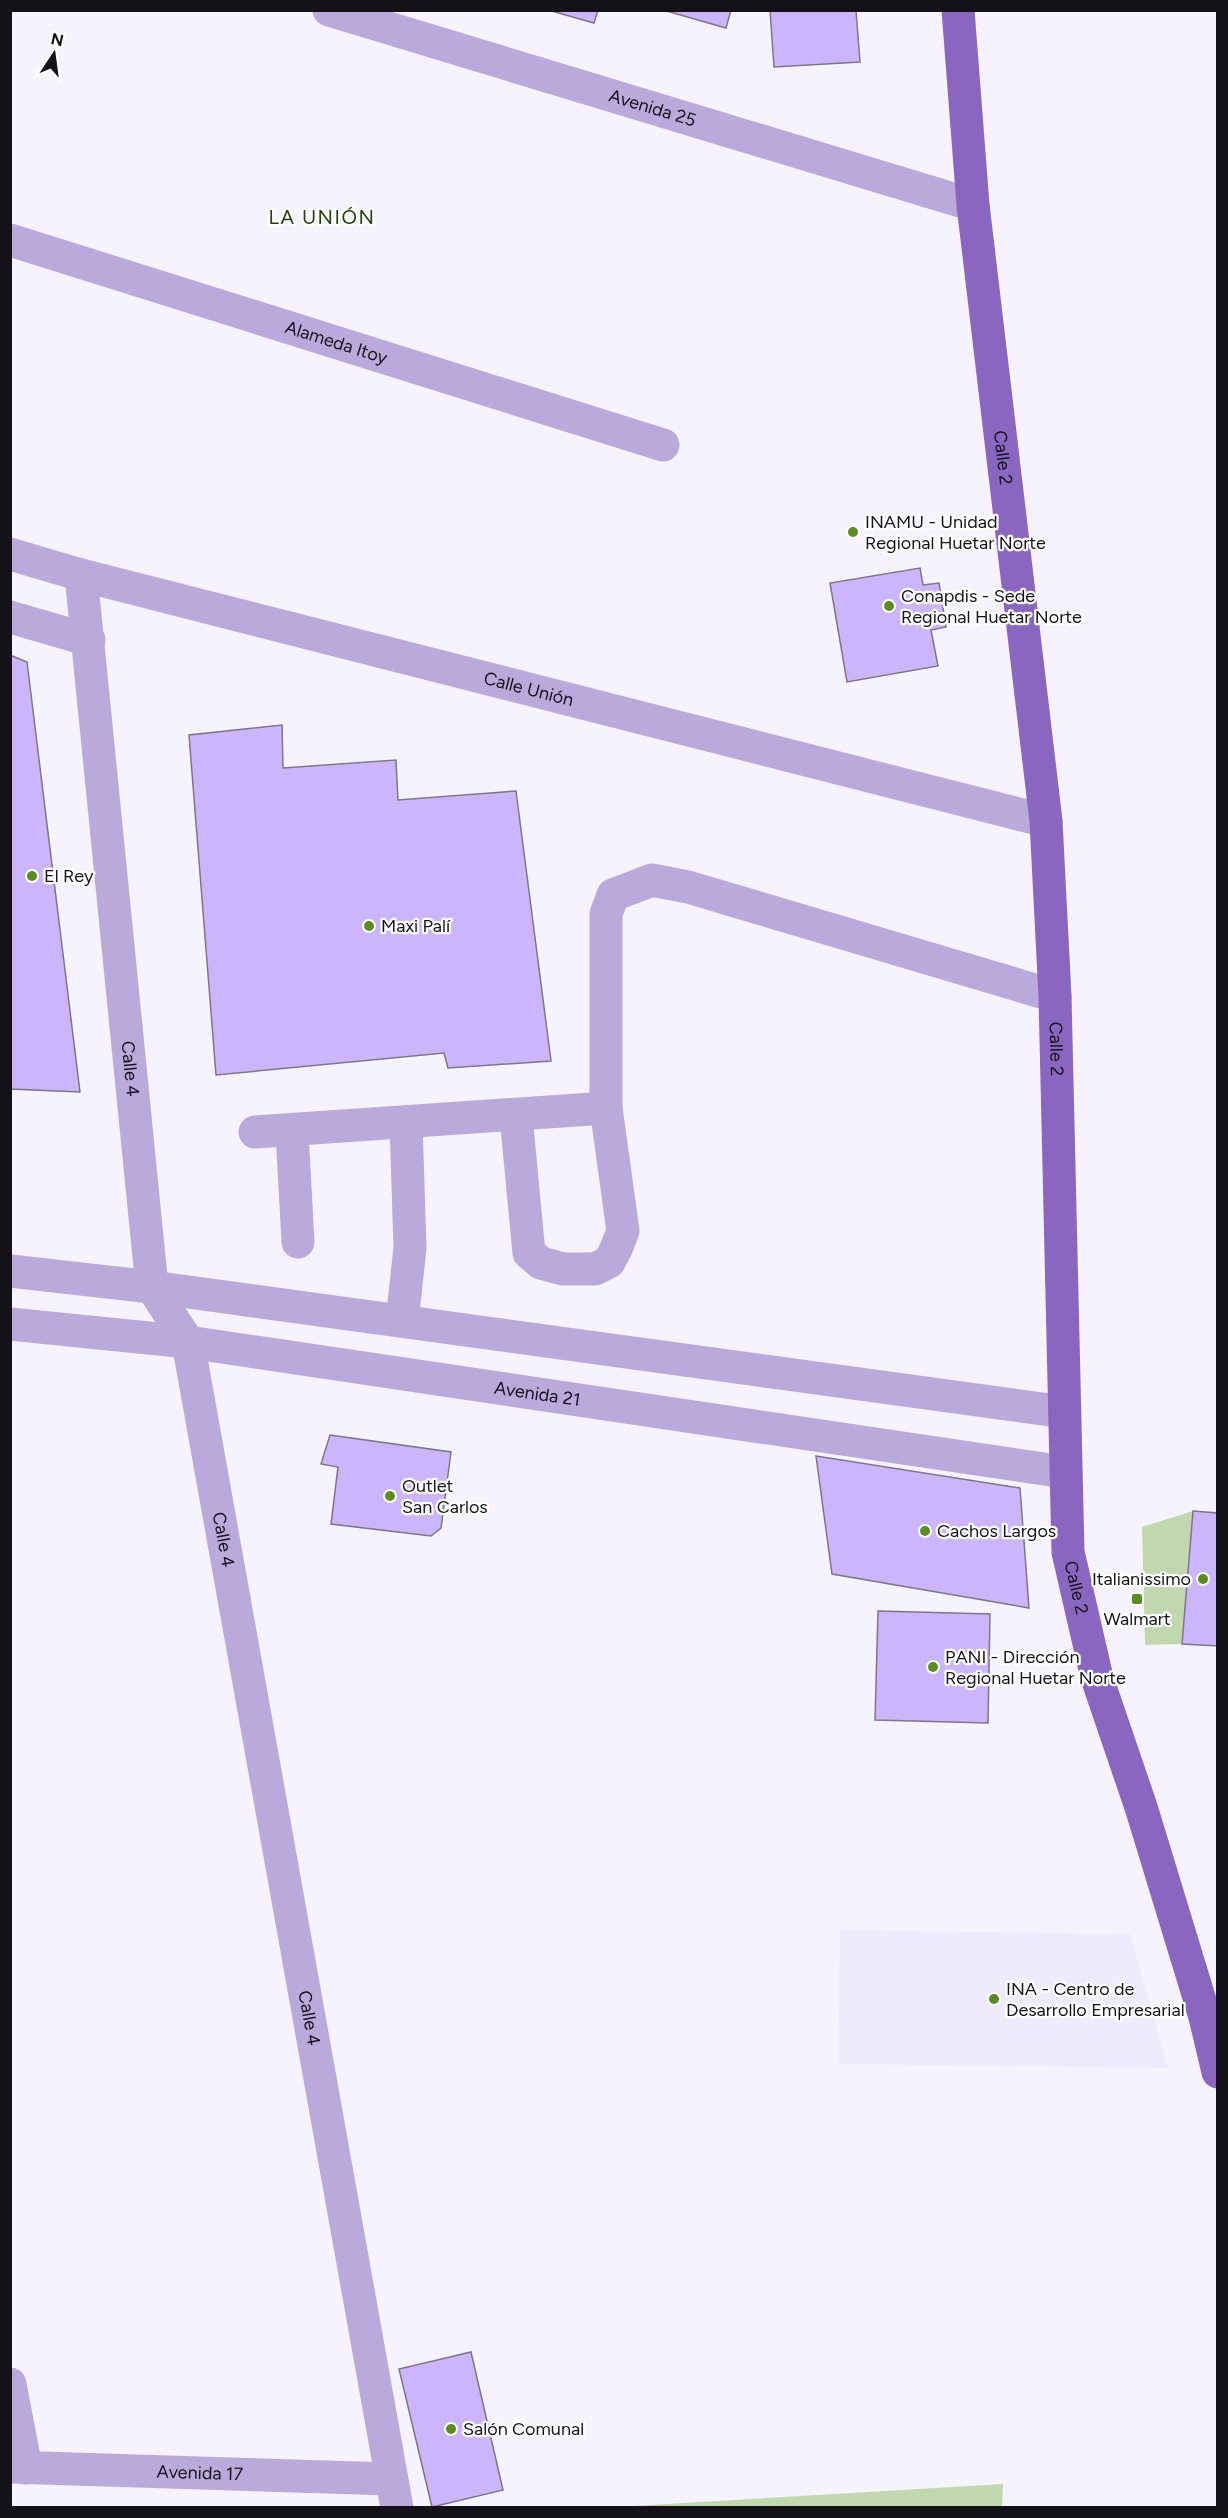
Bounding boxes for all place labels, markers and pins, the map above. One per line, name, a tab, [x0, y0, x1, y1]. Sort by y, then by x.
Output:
place label: INAMU - Unidad Regional Huetar Norte	[865, 511, 1046, 554]
marker: INAMU - Unidad Regional Huetar Norte	[846, 525, 860, 539]
place label: Conapdis - Sede Regional Huetar Norte	[901, 585, 1082, 628]
marker: Conapdis - Sede Regional Huetar Norte	[882, 599, 896, 613]
place label: El Rey	[44, 865, 94, 887]
marker: El Rey	[25, 869, 39, 883]
place label: Maxi Palí	[381, 915, 451, 937]
marker: Maxi Palí	[362, 919, 376, 933]
place label: Outlet San Carlos	[402, 1475, 488, 1518]
marker: Outlet San Carlos	[383, 1489, 397, 1503]
place label: Cachos Largos	[937, 1520, 1056, 1542]
marker: Cachos Largos	[918, 1524, 932, 1538]
place label: Italianissimo	[1092, 1568, 1191, 1590]
marker: Italianissimo	[1196, 1572, 1210, 1586]
marker: Walmart	[1130, 1592, 1144, 1606]
place label: Walmart	[1103, 1608, 1171, 1630]
place label: PANI - Dirección Regional Huetar Norte	[945, 1646, 1126, 1689]
marker: PANI - Dirección Regional Huetar Norte	[926, 1660, 940, 1674]
place label: INA - Centro de Desarrollo Empresarial	[1006, 1978, 1185, 2021]
marker: INA - Centro de Desarrollo Empresarial	[987, 1992, 1001, 2006]
place label: Salón Comunal	[463, 2418, 584, 2440]
marker: Salón Comunal	[444, 2422, 458, 2436]

